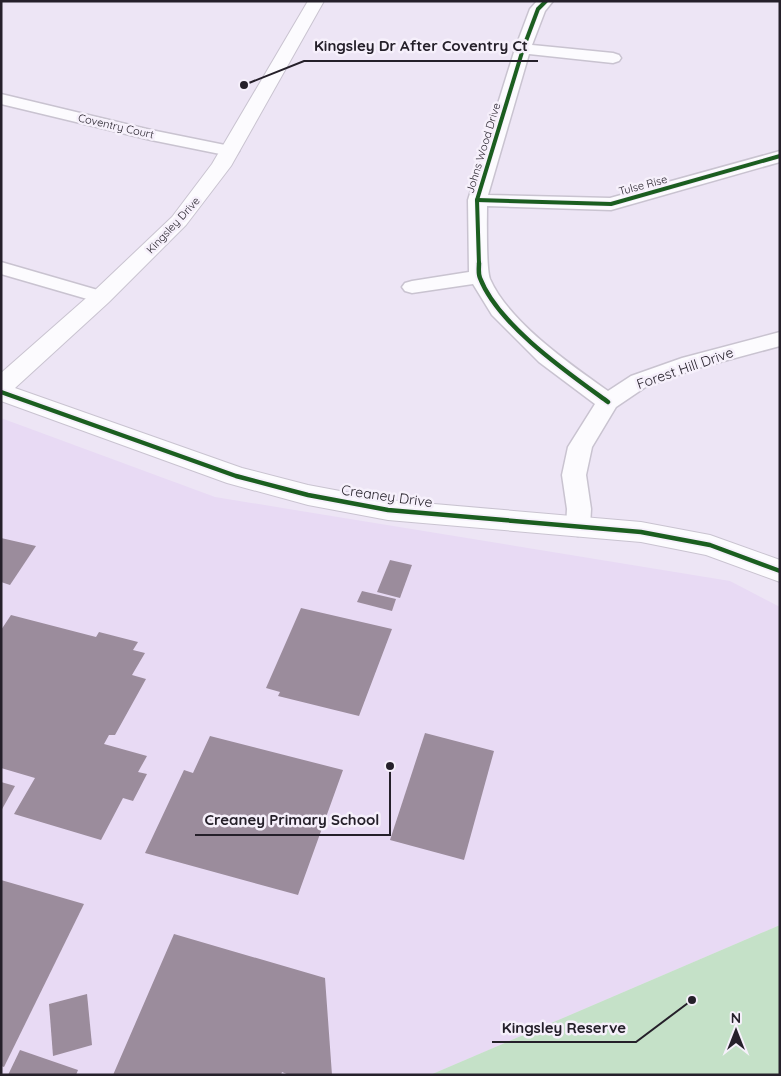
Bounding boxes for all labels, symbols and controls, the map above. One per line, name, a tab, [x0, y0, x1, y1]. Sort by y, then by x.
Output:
callout: Kingsley Dr After Coventry Ct	[304, 31, 538, 61]
text: Kingsley Dr After Coventry Ct	[314, 36, 528, 55]
street label: Johns Wood Drive	[463, 101, 503, 195]
street label: Coventry Court	[77, 110, 156, 142]
street label: Tulse Rise	[617, 172, 669, 198]
street label: Kingsley Drive	[143, 194, 203, 256]
street label: Forest Hill Drive	[634, 343, 736, 393]
street label: Creaney Drive	[340, 481, 434, 511]
callout: Creaney Primary School	[195, 805, 390, 835]
text: Creaney Primary School	[205, 810, 379, 829]
north arrow	[711, 1006, 761, 1056]
text: N	[731, 1009, 741, 1027]
callout: Kingsley Reserve	[492, 1012, 636, 1042]
text: Kingsley Reserve	[502, 1018, 626, 1037]

